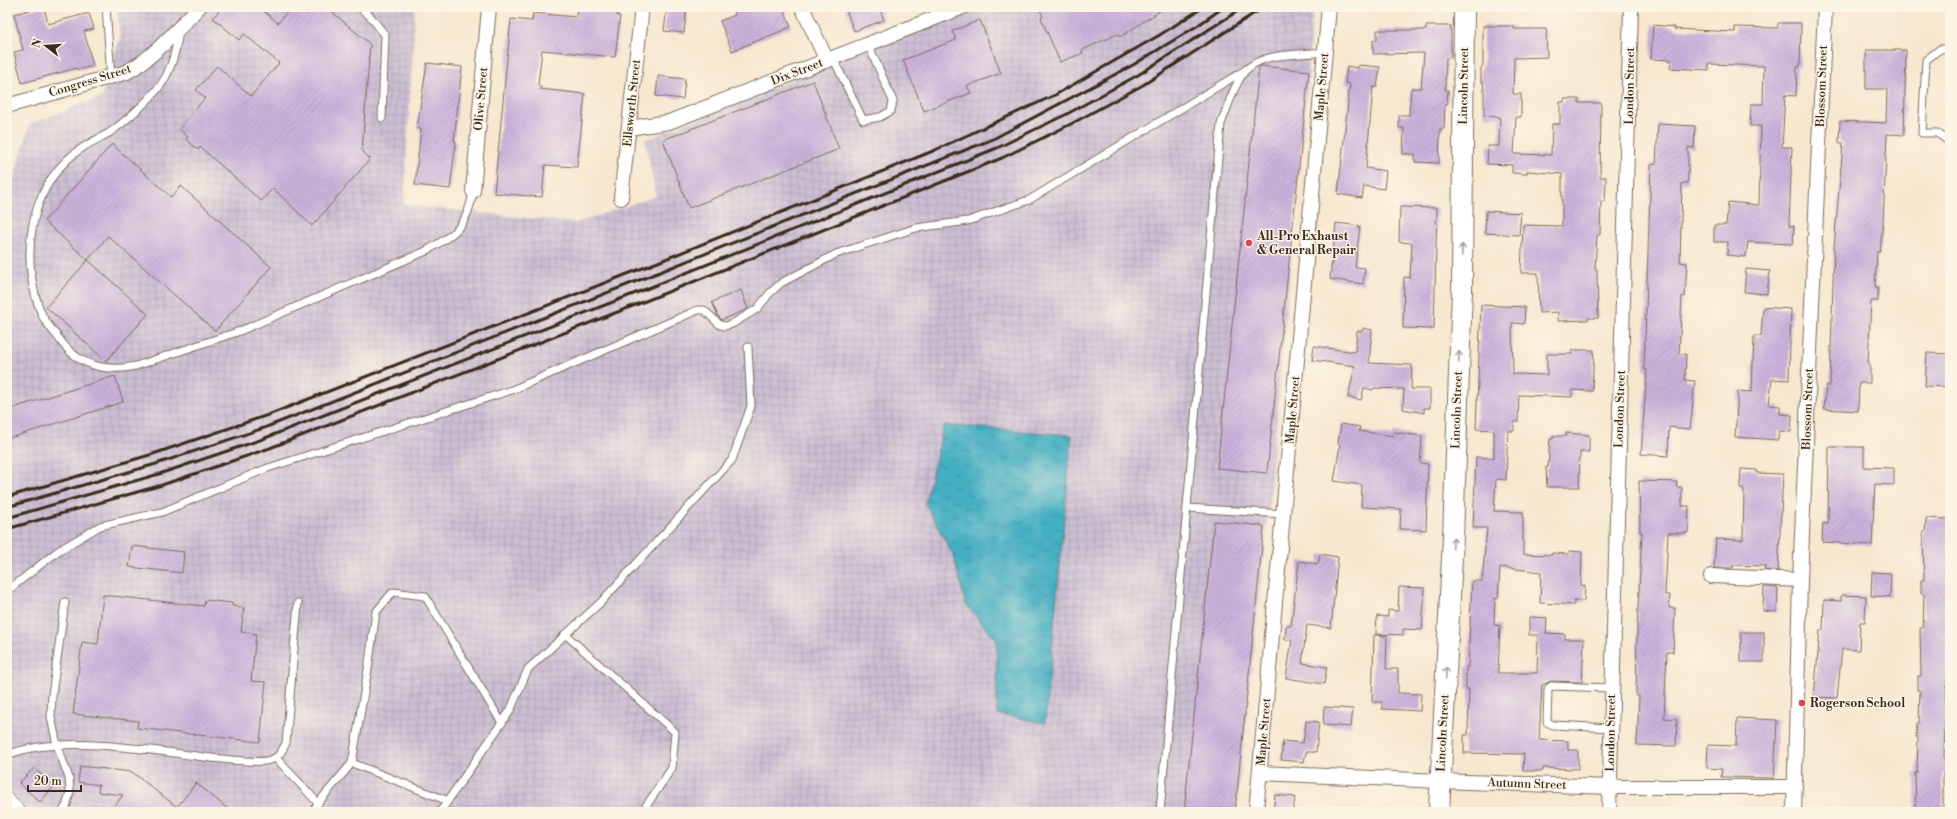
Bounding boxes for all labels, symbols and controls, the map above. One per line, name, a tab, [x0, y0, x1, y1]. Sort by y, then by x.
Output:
north arrow	[26, 26, 66, 66]
text: N	[29, 37, 45, 50]
street label: Blossom Street	[1813, 44, 1831, 128]
street label: Lincoln Street	[1456, 46, 1472, 125]
street label: London Street	[1622, 46, 1638, 125]
street label: Maple Street	[1312, 52, 1333, 122]
street label: Dix Street	[769, 55, 826, 89]
street label: Ellsworth Street	[620, 58, 644, 147]
street label: Congress Street	[47, 61, 134, 101]
street label: Olive Street	[471, 66, 491, 131]
place label: All-Pro Exhaust & General Repair	[1256, 229, 1356, 258]
marker: All-Pro Exhaust & General Repair	[1244, 238, 1254, 248]
one-way arrow	[1458, 244, 1466, 257]
one-way arrow	[1455, 351, 1463, 364]
street label: Blossom Street	[1799, 367, 1817, 451]
street label: London Street	[1611, 369, 1629, 448]
street label: Lincoln Street	[1448, 370, 1466, 449]
street label: Maple Street	[1283, 375, 1304, 445]
one-way arrow	[1449, 537, 1456, 550]
one-way arrow	[1442, 667, 1449, 680]
street label: Lincoln Street	[1433, 693, 1453, 772]
street label: London Street	[1603, 693, 1619, 772]
place label: Rogerson School	[1810, 696, 1905, 711]
street label: Maple Street	[1254, 697, 1275, 767]
marker: Rogerson School	[1797, 698, 1807, 708]
scale bar	[28, 767, 81, 793]
text: 20 m	[34, 774, 62, 789]
street label: Autumn Street	[1486, 775, 1567, 793]

